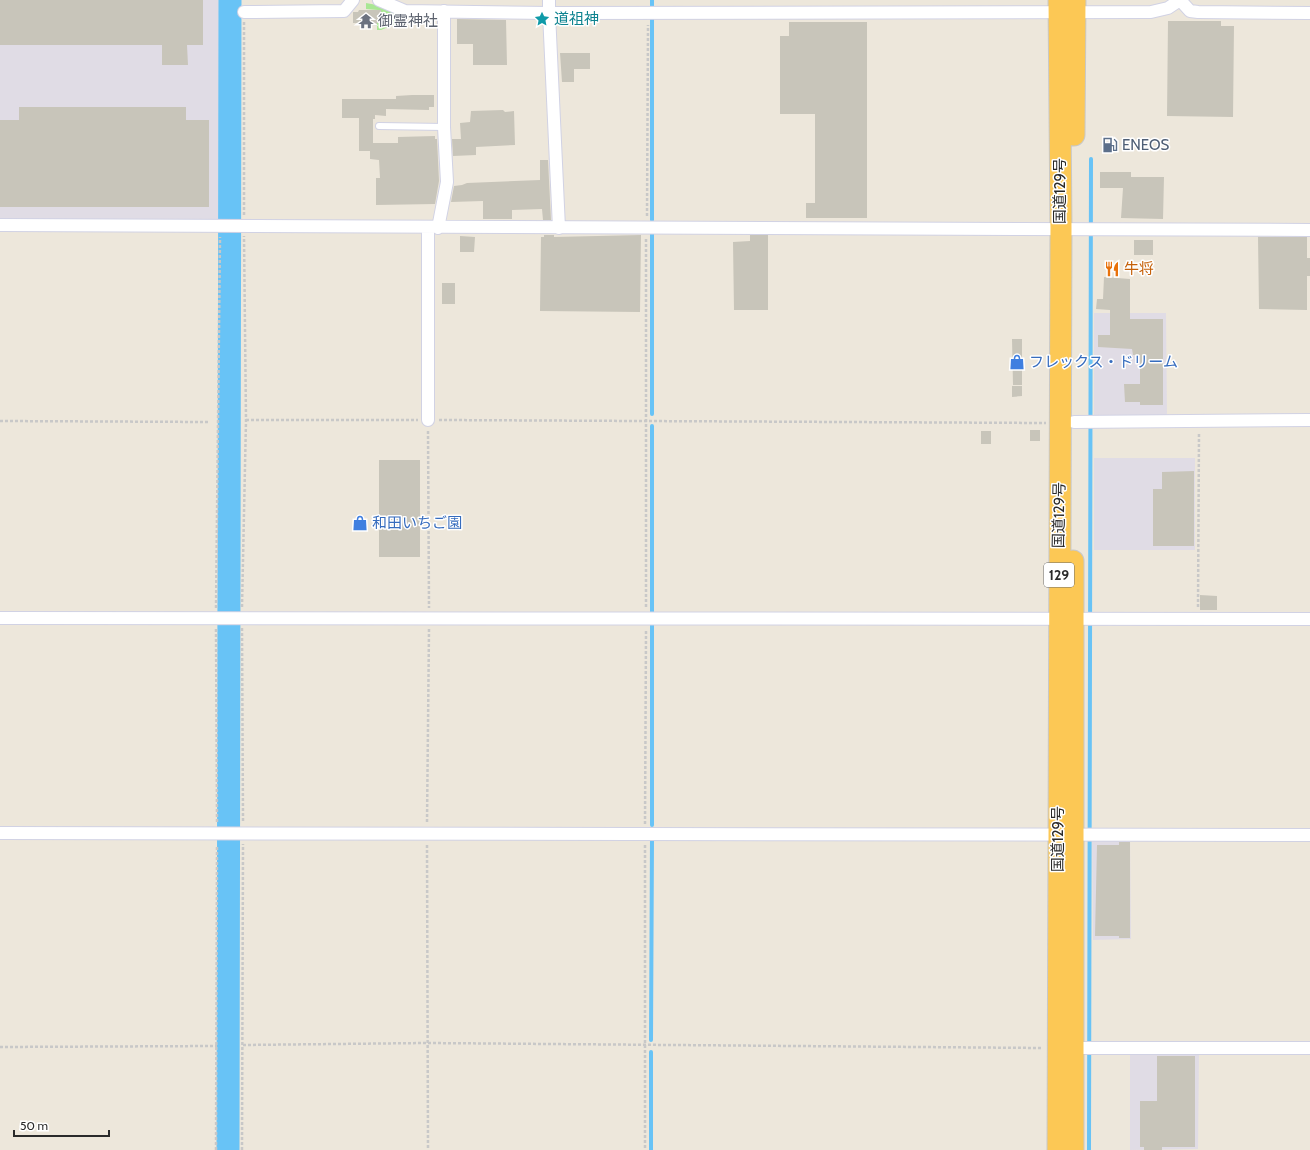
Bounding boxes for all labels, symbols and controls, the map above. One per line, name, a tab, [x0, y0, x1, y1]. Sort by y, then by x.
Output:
place icon: 道祖神	[533, 10, 551, 28]
place label: 道祖神	[554, 10, 599, 28]
temple icon: 御霊神社	[357, 12, 375, 30]
place label: 御霊神社	[378, 12, 438, 30]
fuel station icon: ENEOS	[1101, 136, 1119, 154]
place label: ENEOS	[1122, 136, 1170, 154]
street label: 国道129号	[1051, 158, 1069, 224]
restaurant icon: 牛将	[1103, 260, 1121, 278]
place label: 牛将	[1124, 260, 1154, 278]
shop icon: フレックス・ドリーム	[1008, 353, 1026, 371]
place label: フレックス・ドリーム	[1029, 353, 1178, 371]
street label: 国道129号	[1049, 482, 1069, 548]
shop icon: 和田いちご園	[351, 514, 369, 532]
place label: 和田いちご園	[372, 514, 462, 532]
road number: 129	[1044, 563, 1074, 587]
street label: 国道129号	[1049, 806, 1067, 872]
scale bar	[14, 1112, 109, 1138]
text: 50 m	[20, 1118, 48, 1133]

